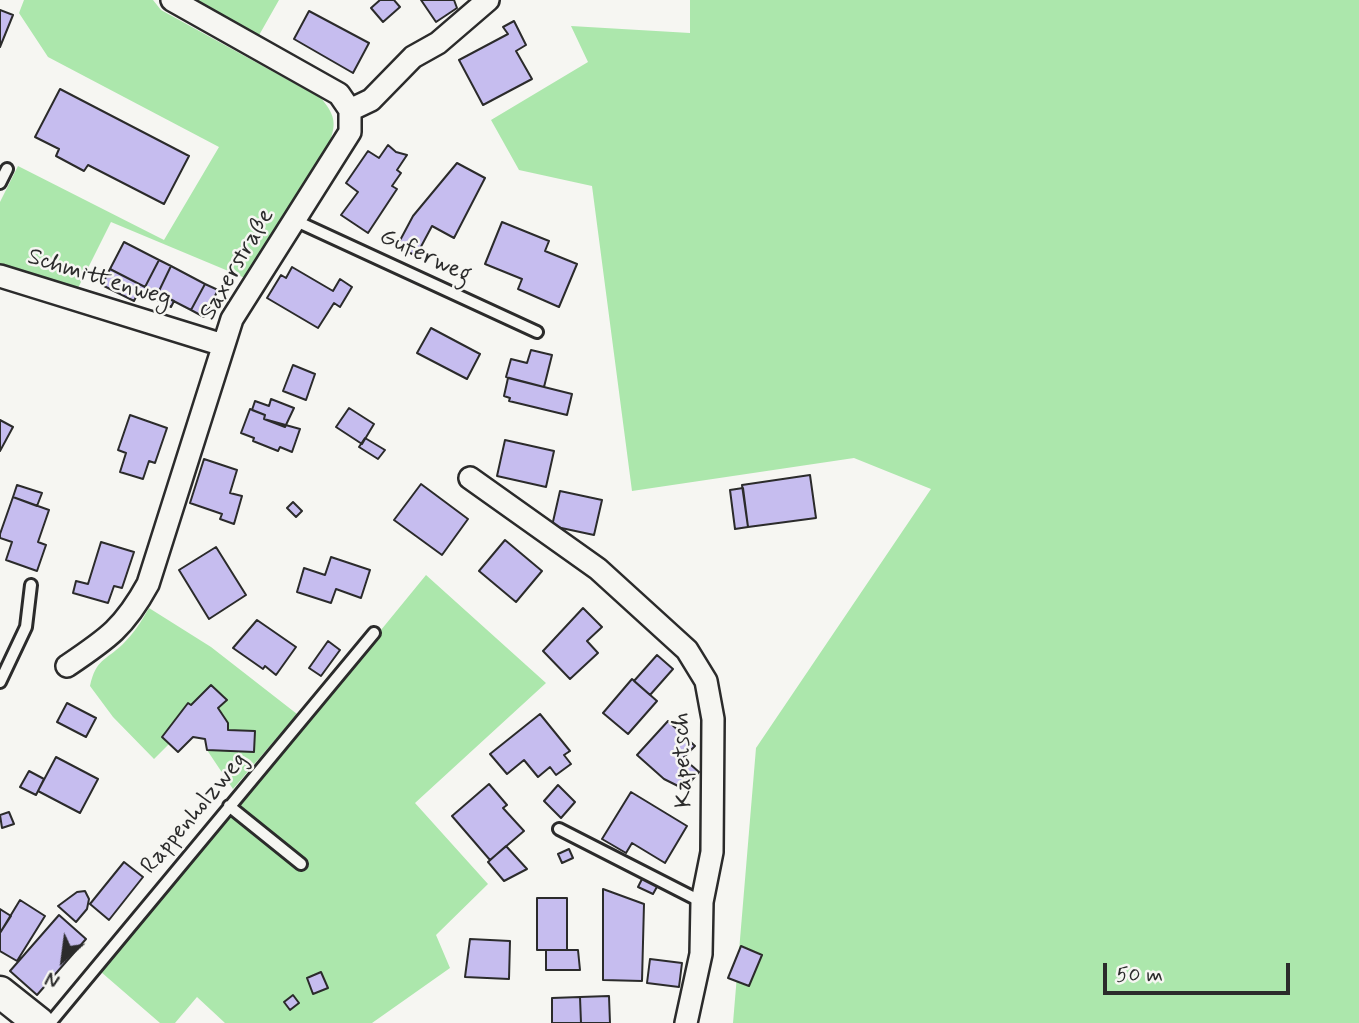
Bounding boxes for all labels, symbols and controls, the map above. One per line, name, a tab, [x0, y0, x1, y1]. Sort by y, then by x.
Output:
street label: Saxerstraße	[195, 204, 281, 326]
street label: Guferweg	[374, 223, 476, 291]
street label: Schmittenweg	[24, 243, 174, 315]
street label: Kapetsch	[668, 712, 700, 808]
street label: Rappenholzweg	[136, 747, 254, 881]
north arrow	[28, 925, 98, 995]
scale bar	[1107, 950, 1294, 994]
text: 50 m	[1116, 961, 1163, 989]
text: N	[41, 965, 64, 993]

